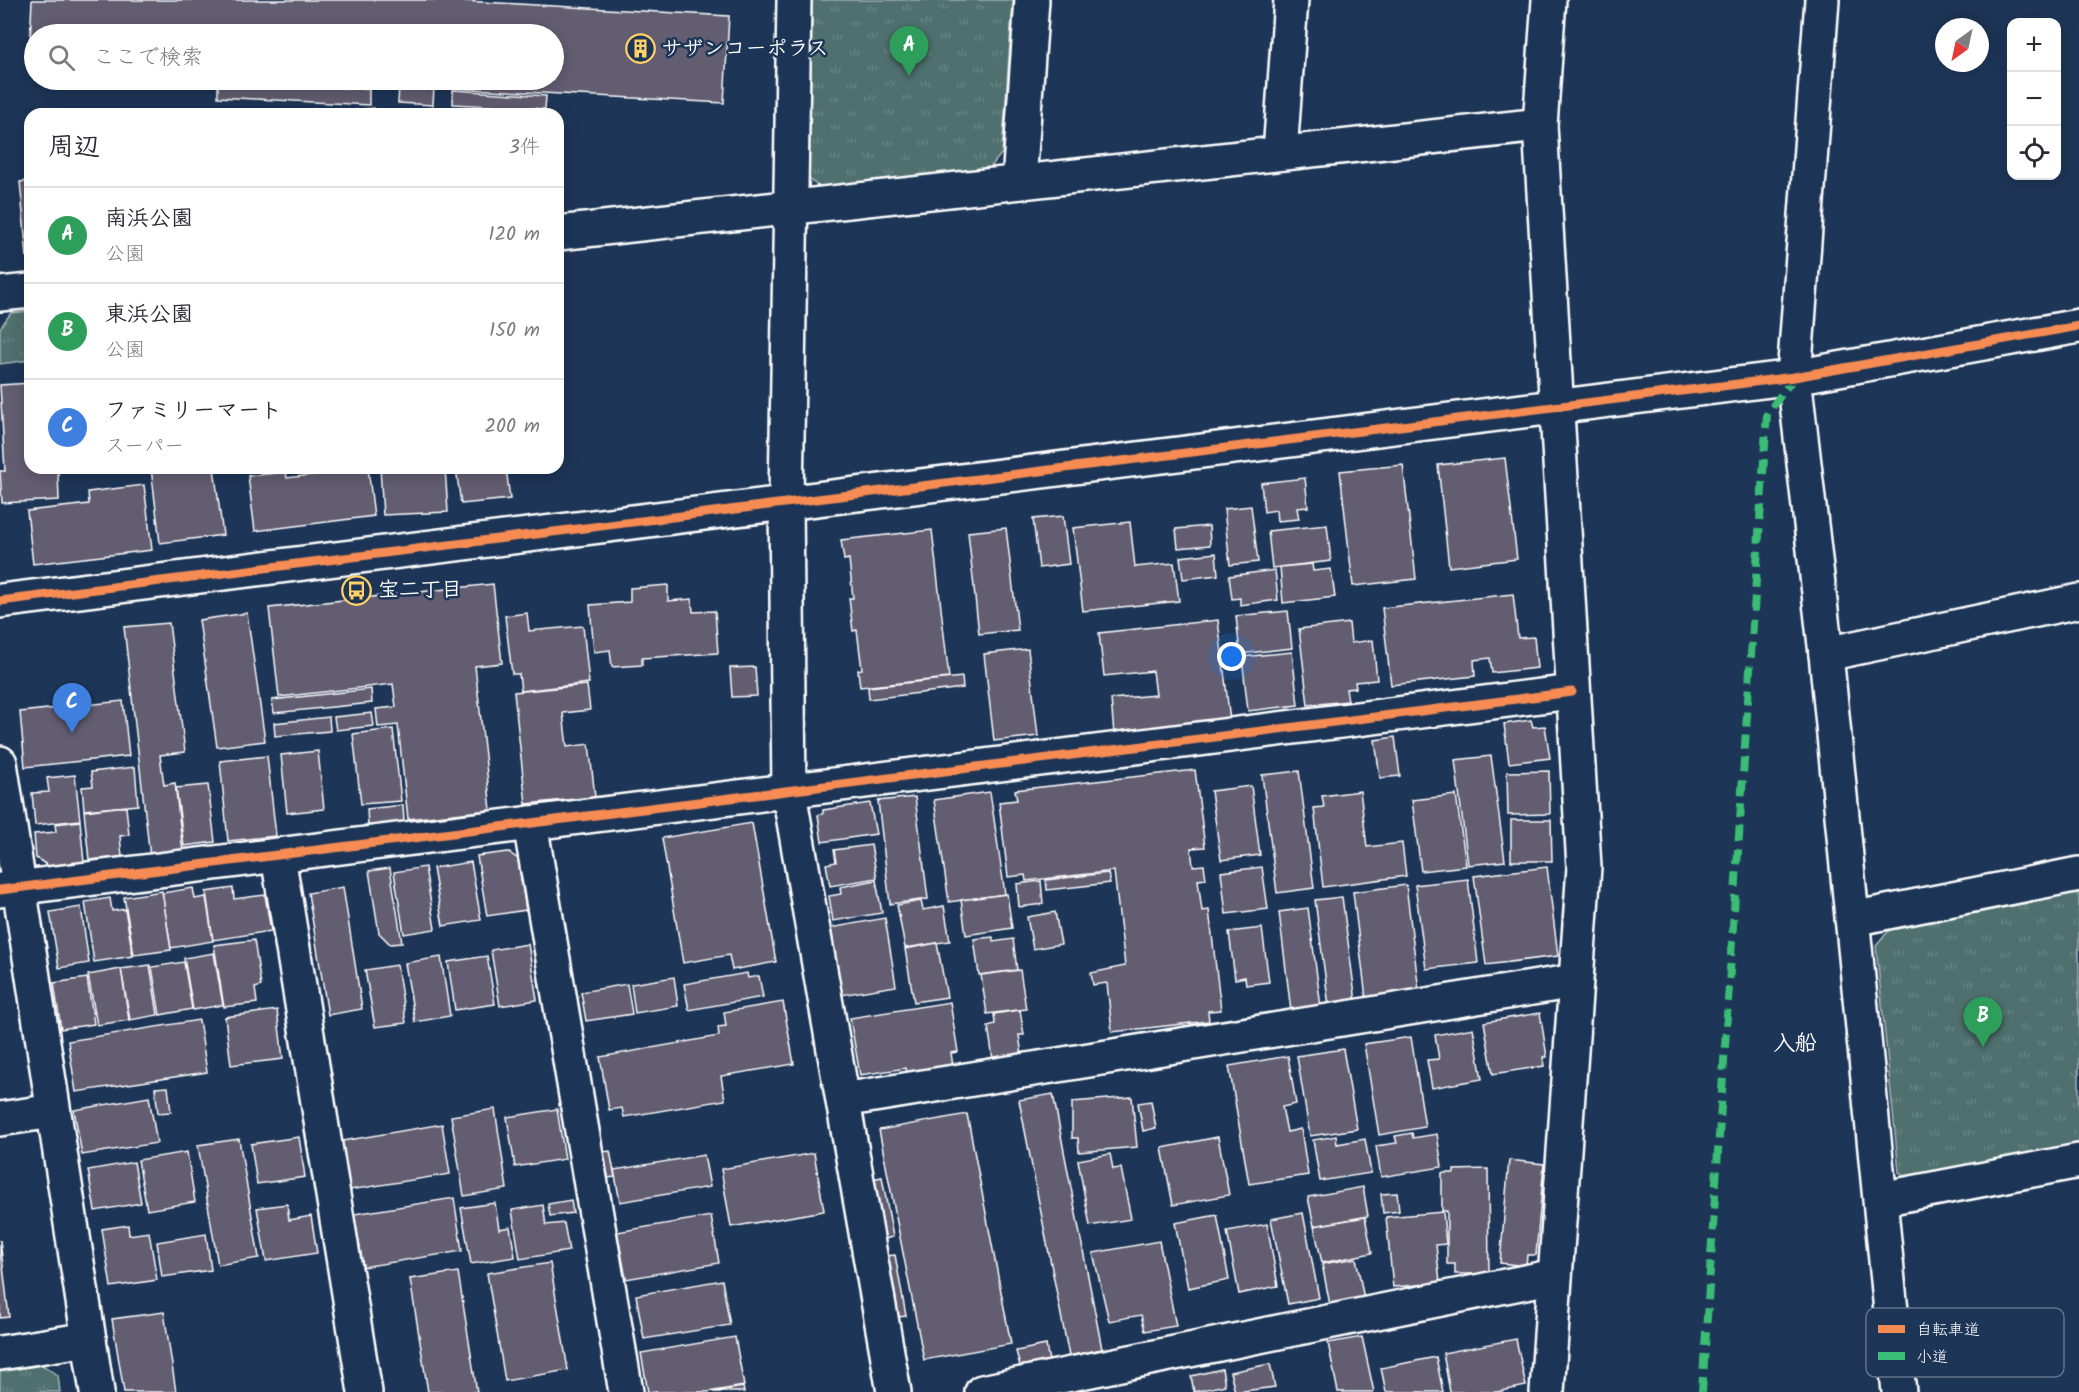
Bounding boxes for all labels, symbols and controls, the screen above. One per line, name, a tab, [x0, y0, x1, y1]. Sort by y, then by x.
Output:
north arrow	[1935, 18, 1989, 72]
map controls	[2007, 18, 2061, 180]
button: +	[2007, 18, 2061, 72]
search box	[24, 24, 564, 90]
pin: A	[890, 26, 928, 76]
building icon: サザンコーポラス	[624, 33, 656, 65]
place label: サザンコーポラス	[661, 33, 829, 66]
icon: search	[45, 41, 78, 74]
text: ここで検索	[93, 41, 203, 76]
button: −	[2007, 72, 2061, 126]
button: locate	[2007, 126, 2061, 180]
text: 周辺	[48, 127, 100, 169]
text: 3件	[509, 132, 540, 164]
text: 南浜公園	[105, 202, 193, 237]
text: A	[61, 219, 74, 251]
text: 120 m	[488, 219, 540, 251]
text: 公園	[105, 239, 145, 271]
text: 東浜公園	[105, 298, 193, 333]
text: B	[61, 315, 74, 347]
text: 150 m	[489, 315, 540, 347]
text: 公園	[105, 335, 145, 367]
text: ファミリーマート	[105, 394, 282, 429]
text: C	[61, 411, 74, 443]
text: 200 m	[484, 411, 540, 443]
text: スーパー	[105, 431, 184, 463]
bus stop icon: 宝二丁目	[341, 574, 373, 606]
place label: 宝二丁目	[378, 574, 462, 607]
your location	[1217, 642, 1246, 671]
pin: C	[52, 684, 92, 733]
pin: B	[1964, 998, 2002, 1047]
district label: 入船	[1773, 1027, 1817, 1062]
legend	[1866, 1308, 2064, 1377]
text: 自転車道	[1916, 1318, 1980, 1343]
text: 小道	[1916, 1345, 1948, 1370]

